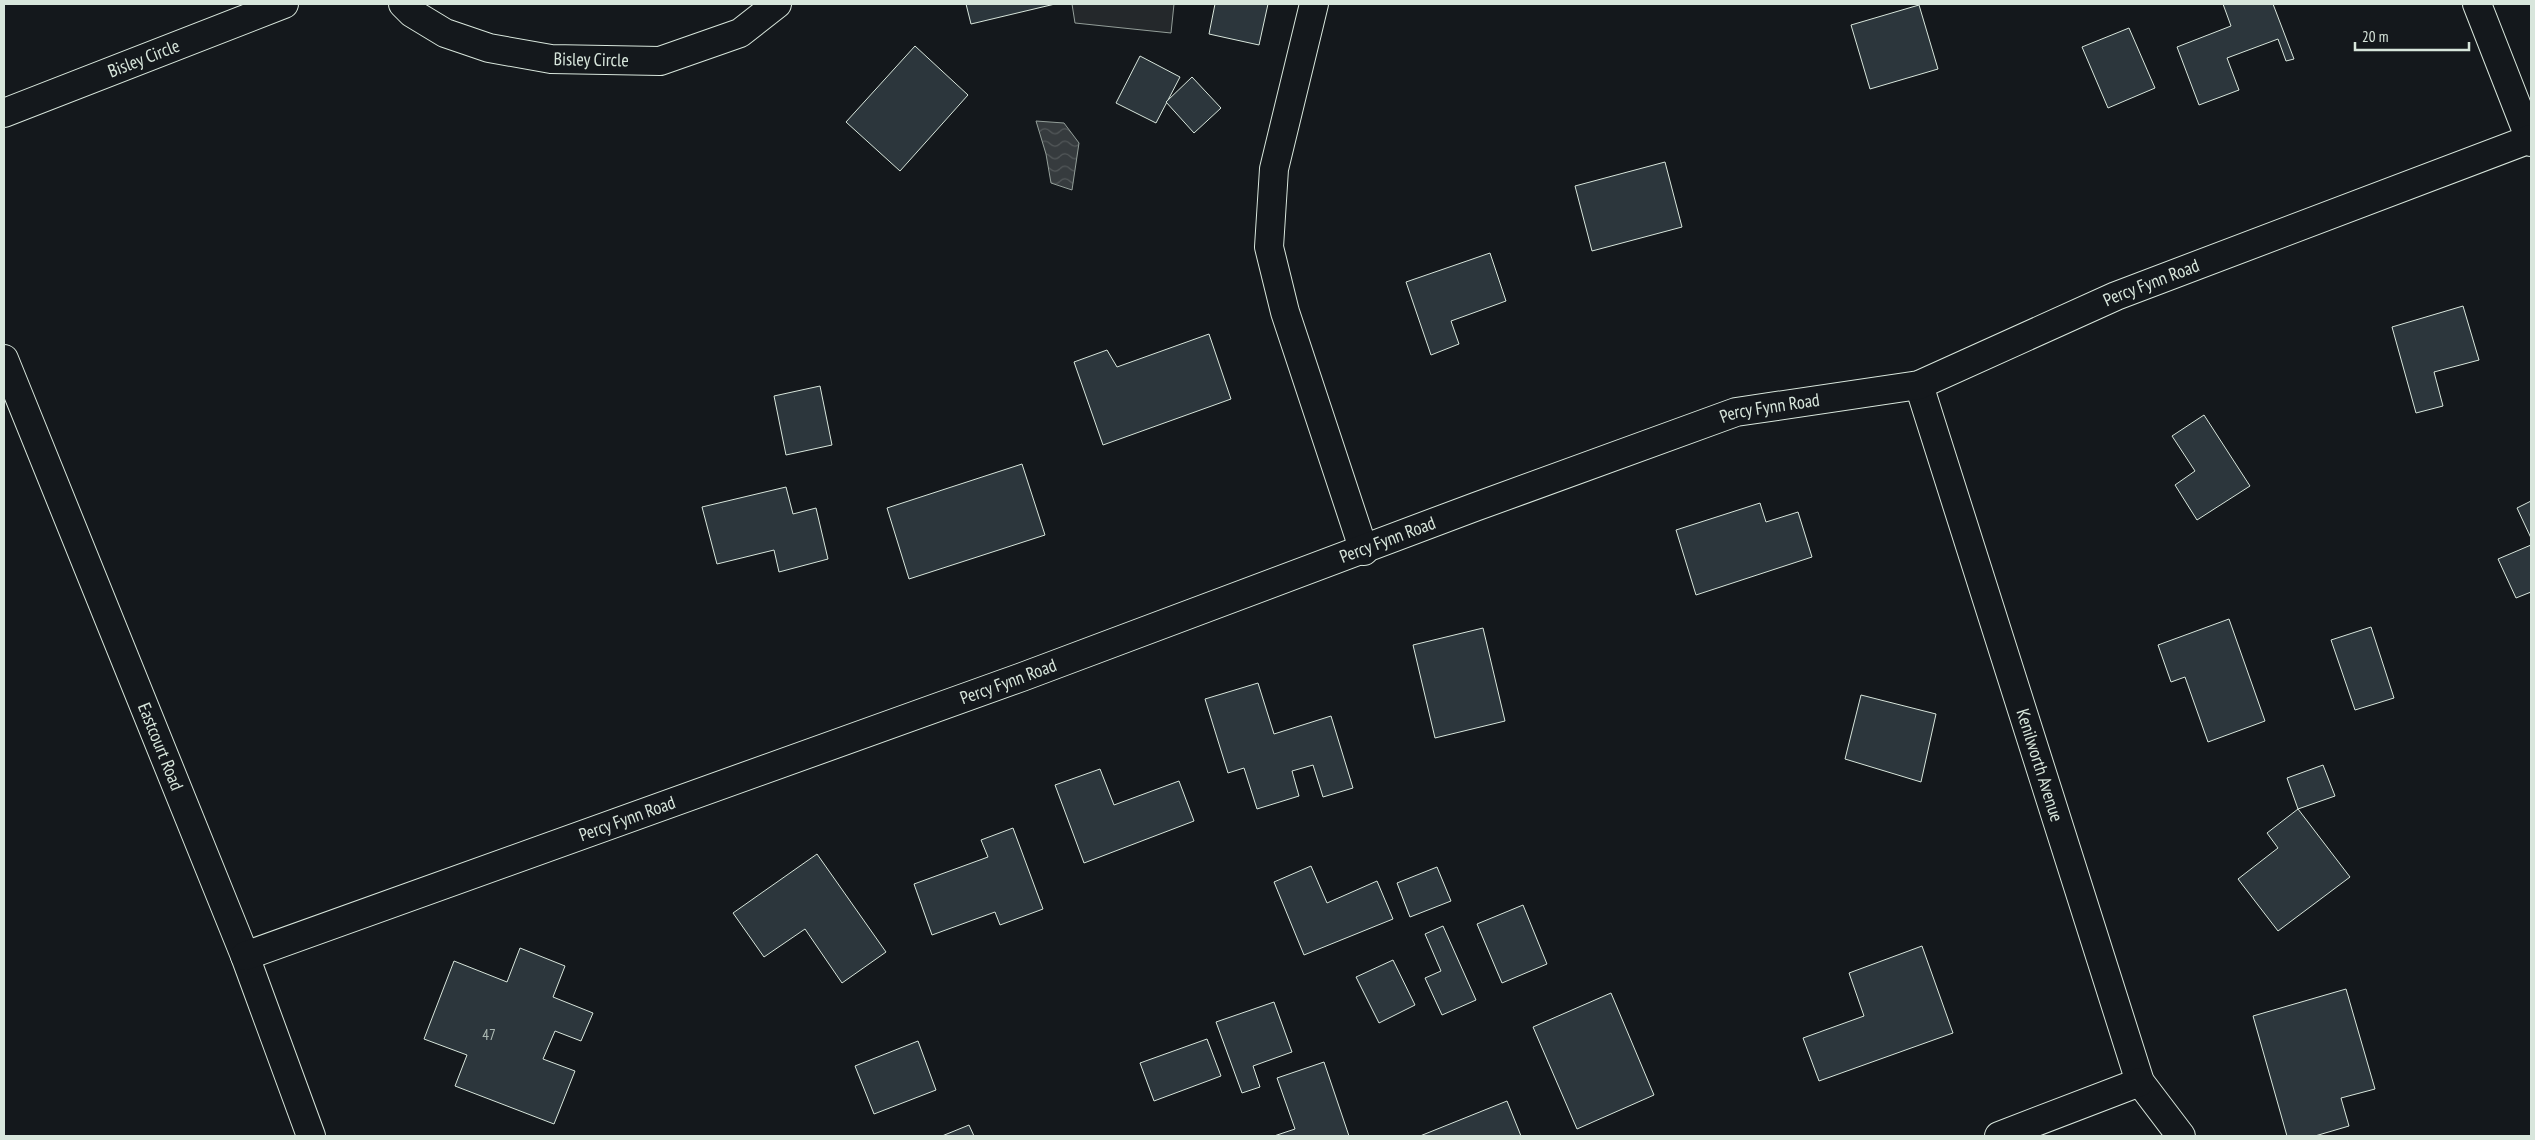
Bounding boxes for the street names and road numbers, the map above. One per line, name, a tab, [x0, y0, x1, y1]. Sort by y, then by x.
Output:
street label: Bisley Circle	[104, 34, 183, 82]
street label: Bisley Circle	[553, 47, 629, 71]
street label: Percy Fynn Road	[2099, 254, 2202, 311]
street label: Percy Fynn Road	[1716, 388, 1821, 428]
street label: Percy Fynn Road	[1336, 511, 1439, 568]
street label: Percy Fynn Road	[957, 653, 1059, 709]
street label: Eastcourt Road	[133, 699, 189, 794]
street label: Kenilworth Avenue	[2011, 706, 2069, 824]
street label: Percy Fynn Road	[576, 790, 678, 846]

